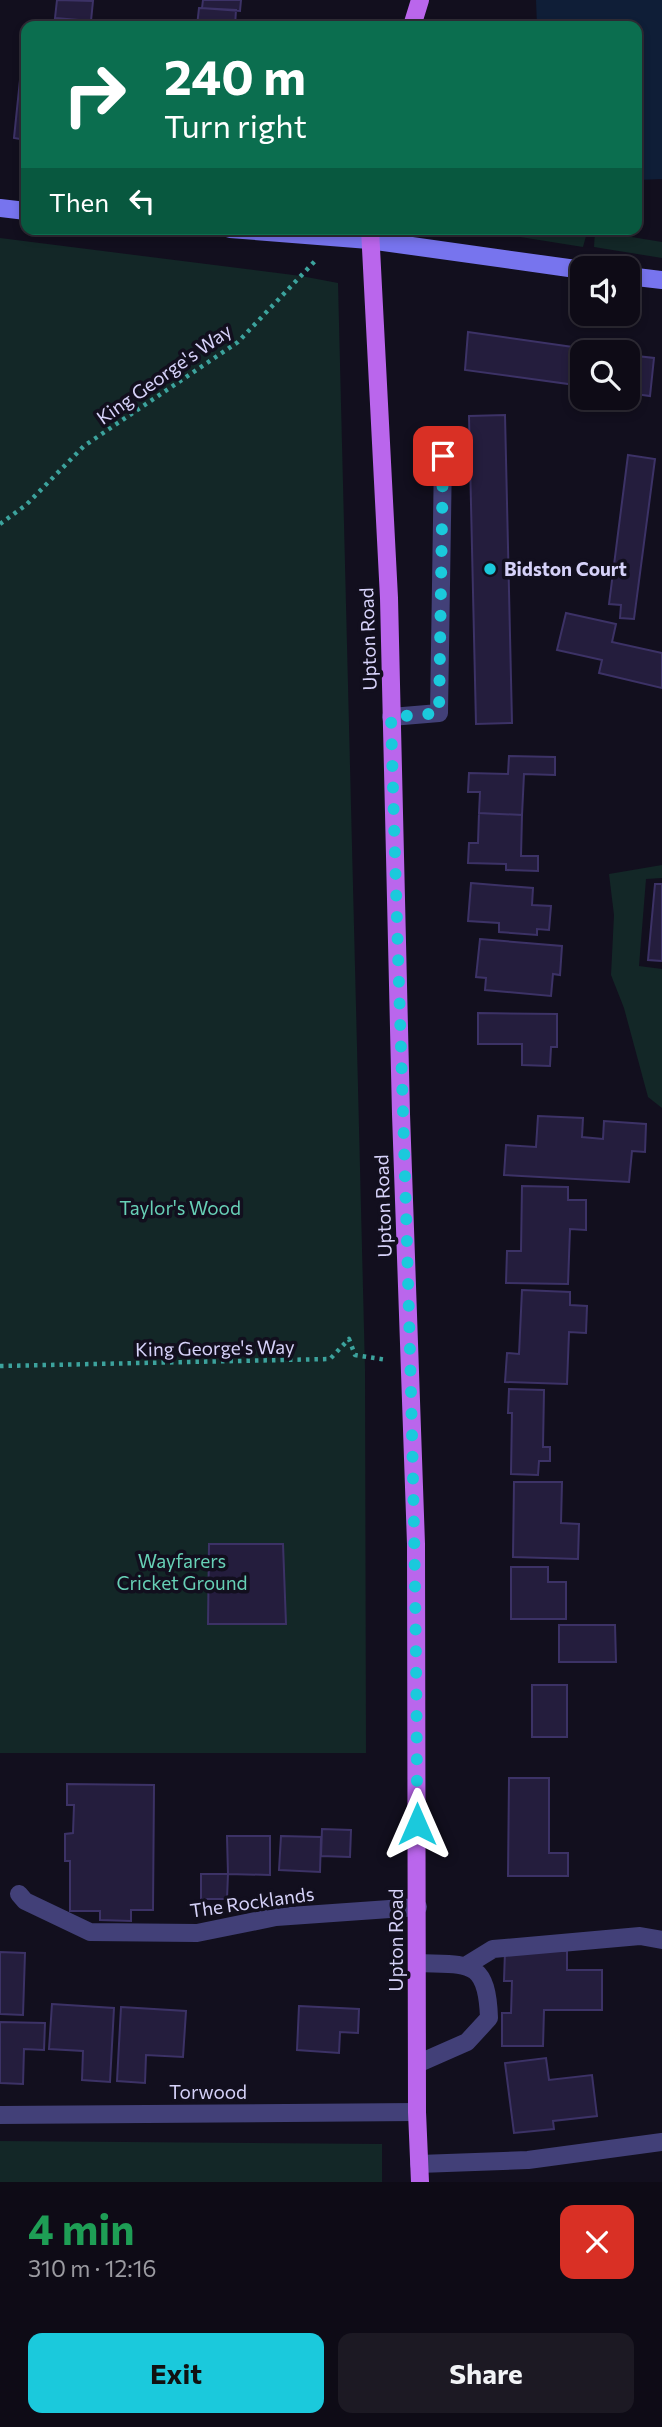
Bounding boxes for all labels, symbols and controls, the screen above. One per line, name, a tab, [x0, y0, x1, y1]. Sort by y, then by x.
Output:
text: 240 m	[164, 45, 306, 105]
icon: right	[49, 49, 140, 140]
text: Turn right	[164, 105, 307, 145]
icon: left	[123, 182, 161, 220]
text: Then	[49, 186, 109, 217]
map controls	[570, 256, 640, 410]
button: sound	[570, 256, 640, 326]
street label: King George's Way	[92, 318, 236, 429]
button: search	[570, 340, 640, 410]
pin	[413, 426, 473, 486]
icon: arrive	[424, 437, 462, 475]
place label: Bidston Court	[504, 557, 627, 580]
marker: Bidston Court	[482, 561, 498, 577]
street label: Upton Road	[354, 587, 381, 691]
street label: Upton Road	[369, 1154, 396, 1258]
park label: Taylor's Wood	[119, 1196, 241, 1219]
street label: King George's Way	[135, 1335, 295, 1360]
park label: Wayfarers Cricket Ground	[116, 1549, 248, 1594]
position arrow	[380, 1787, 454, 1861]
street label: The Rocklands	[188, 1881, 316, 1922]
street label: Upton Road	[384, 1889, 407, 1991]
street label: Torwood	[169, 2080, 247, 2103]
text: 4 min	[28, 2202, 134, 2254]
button: close	[560, 2205, 634, 2279]
text: 310 m · 12:16	[28, 2254, 156, 2282]
button: Exit	[28, 2333, 324, 2413]
button: Share	[338, 2333, 634, 2413]

